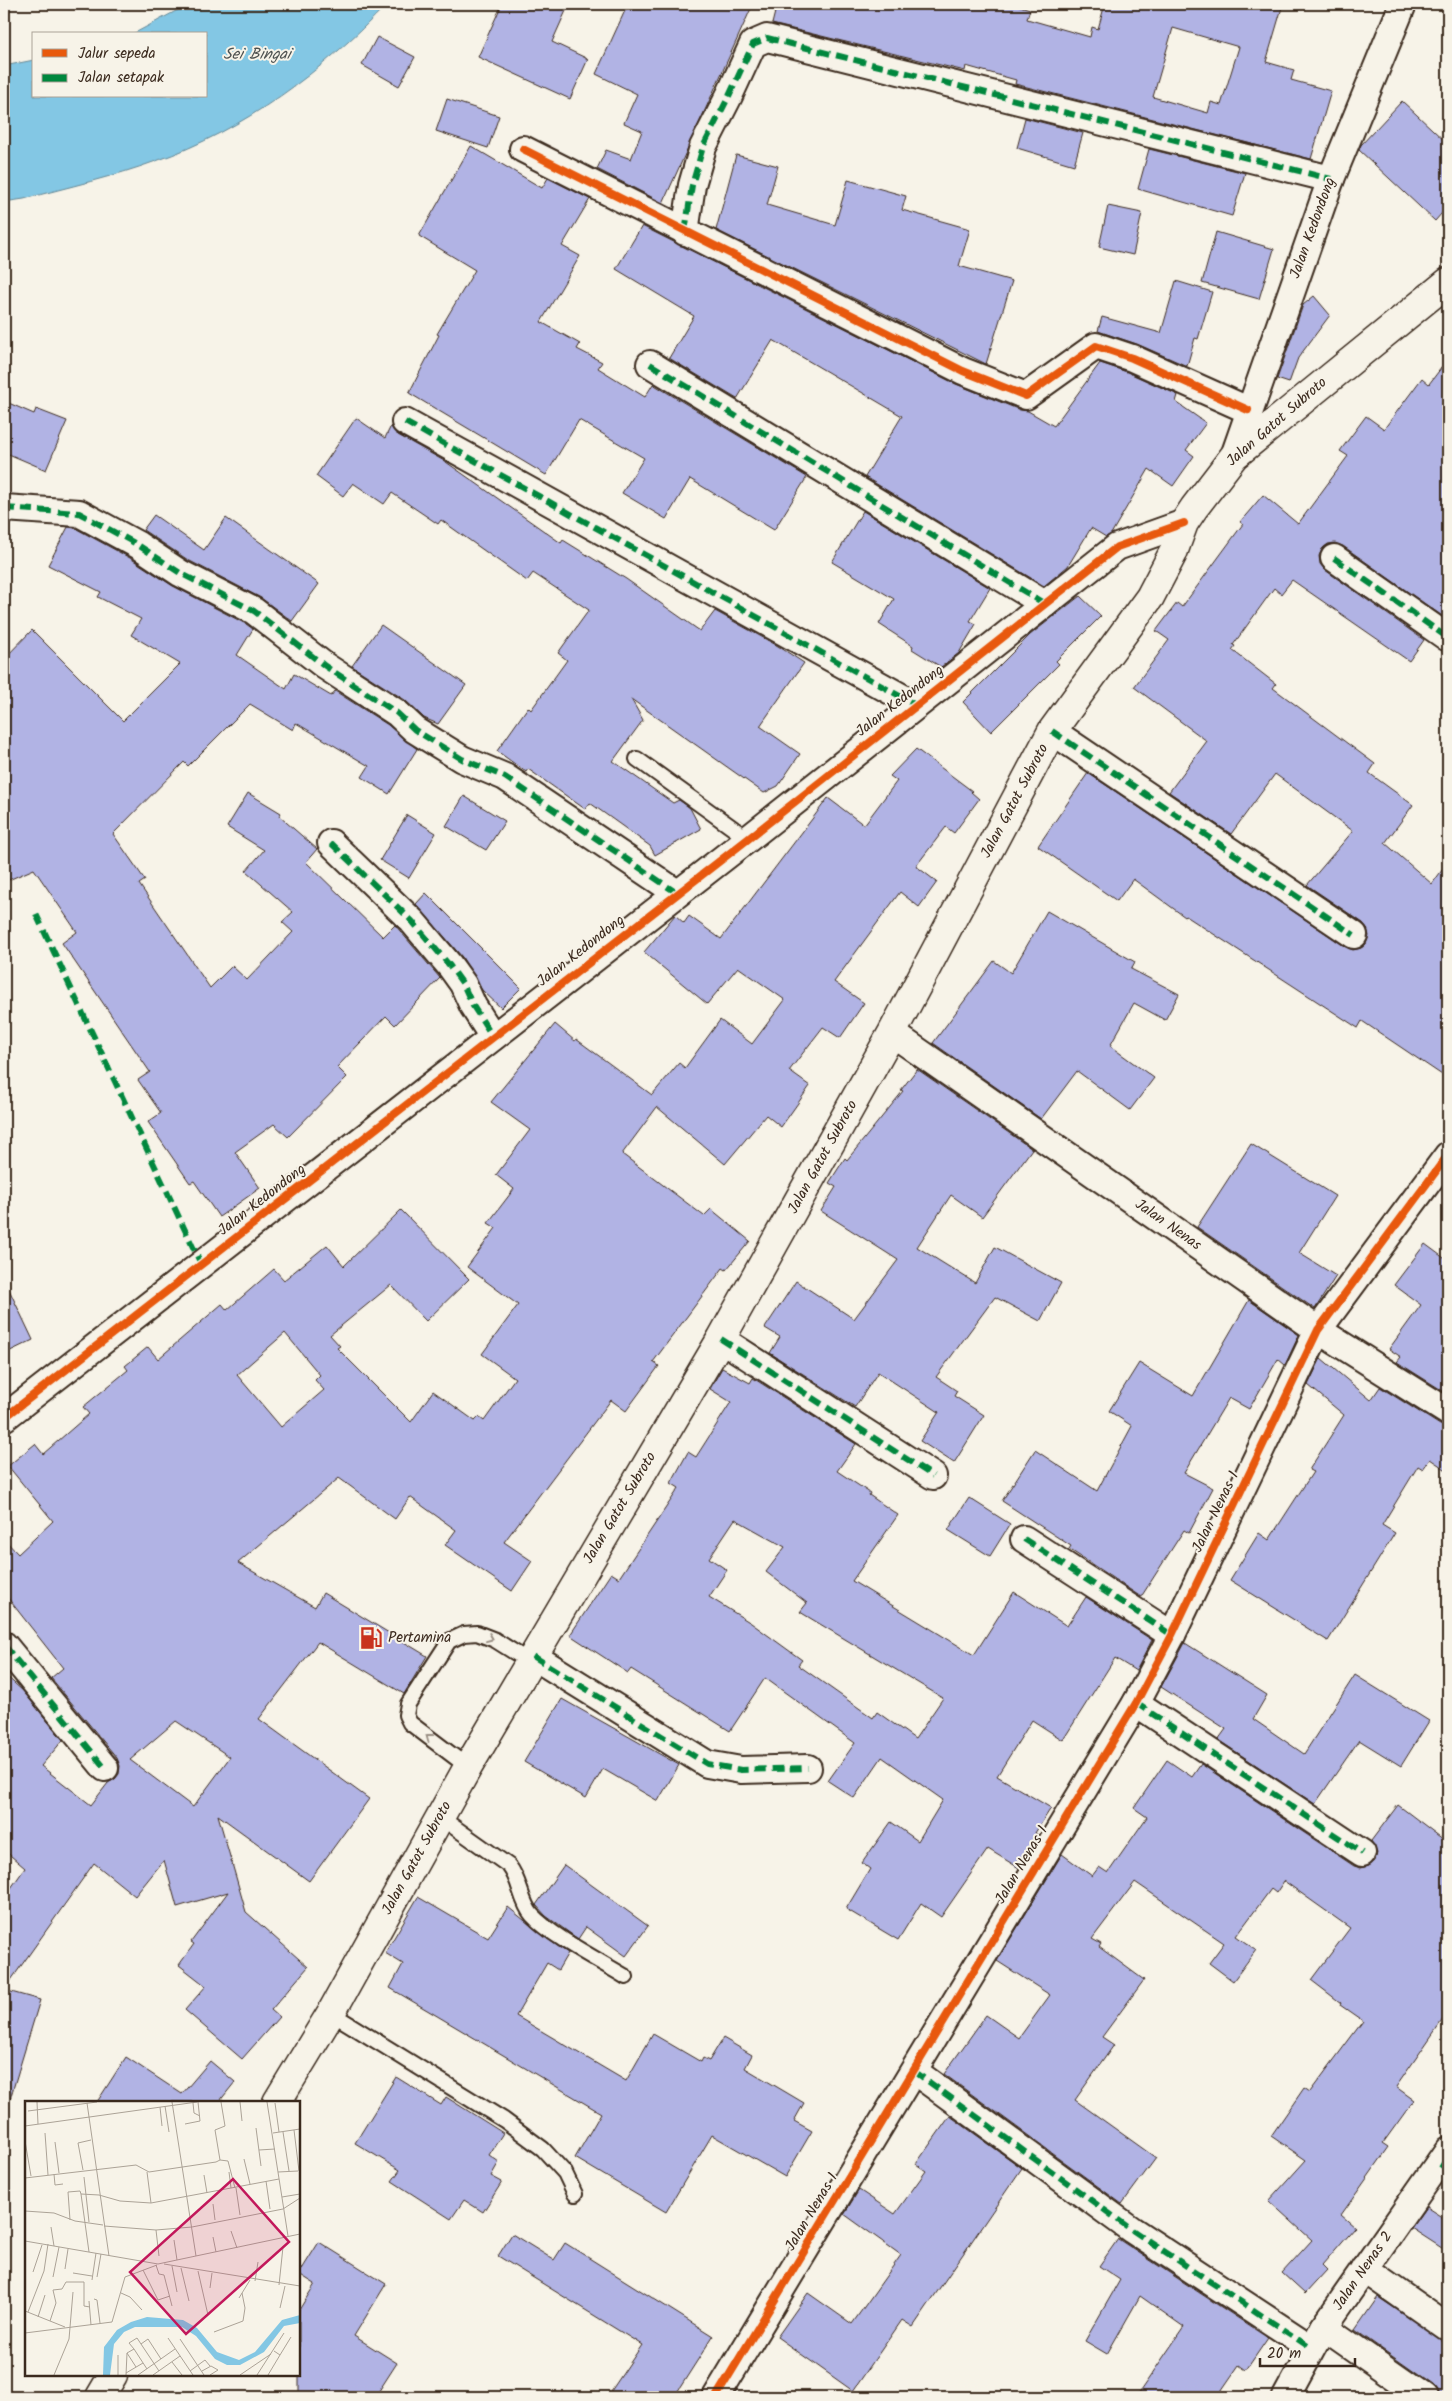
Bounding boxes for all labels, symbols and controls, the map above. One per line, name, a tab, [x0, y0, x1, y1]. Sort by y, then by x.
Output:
legend	[32, 32, 208, 98]
text: Jalur sepeda	[78, 42, 156, 66]
water label: Sei Bingai	[223, 42, 294, 67]
text: Jalan setapak	[78, 66, 165, 90]
street label: Jalan Kedondong	[1284, 174, 1342, 282]
street label: Jalan Gatot Subroto	[1221, 371, 1333, 473]
street label: Jalan Kedondong	[851, 659, 949, 743]
street label: Jalan Gatot Subroto	[975, 739, 1055, 863]
street label: Jalan Kedondong	[532, 909, 630, 993]
street label: Jalan Gatot Subroto	[782, 1096, 864, 1218]
street label: Jalan Kedondong	[213, 1158, 311, 1242]
street label: Jalan Nenas	[1130, 1193, 1207, 1257]
street label: Jalan Gatot Subroto	[577, 1447, 663, 1569]
street label: Jalan Nenas 1	[1186, 1467, 1246, 1557]
fuel station icon: Pertamina	[358, 1625, 384, 1651]
place label: Pertamina	[388, 1626, 451, 1650]
one-way arrow	[485, 1632, 494, 1643]
one-way arrow	[426, 1735, 435, 1743]
street label: Jalan Gatot Subroto	[376, 1797, 458, 1919]
street label: Jalan Nenas 1	[989, 1821, 1055, 1909]
inset map	[25, 2101, 300, 2376]
street label: Jalan Nenas 1	[779, 2168, 845, 2256]
street label: Jalan Nenas 2	[1327, 2227, 1399, 2315]
scale bar	[1260, 2336, 1354, 2368]
text: 20 m	[1267, 2342, 1301, 2366]

